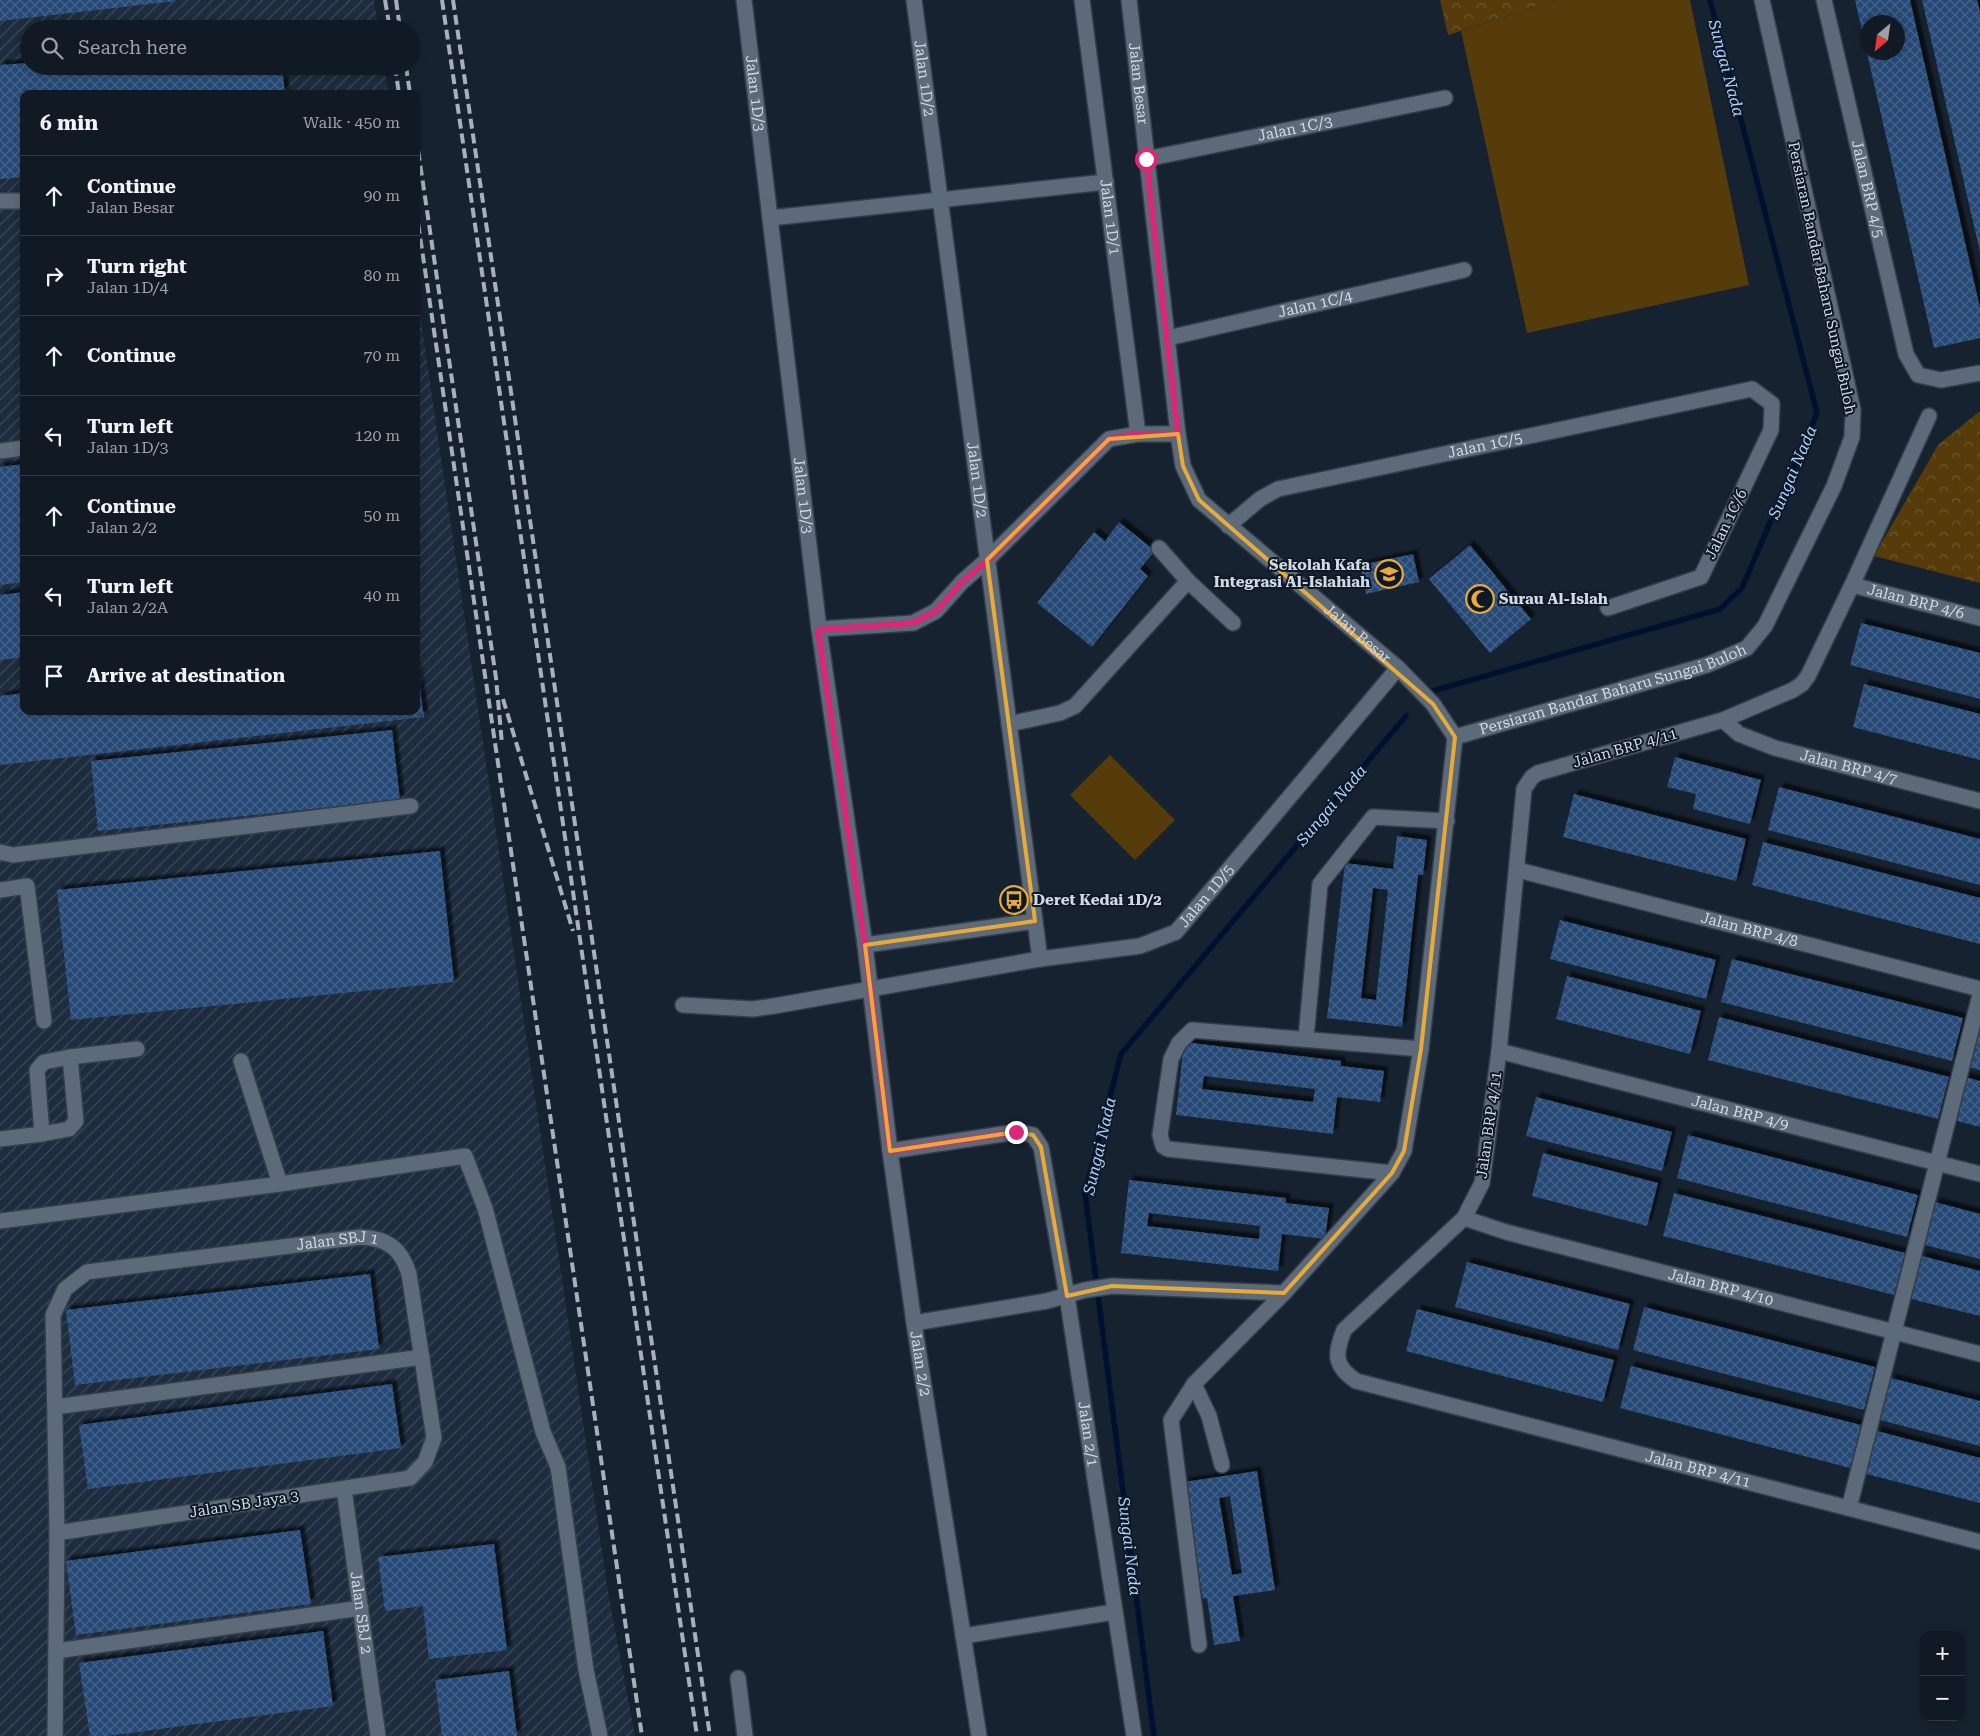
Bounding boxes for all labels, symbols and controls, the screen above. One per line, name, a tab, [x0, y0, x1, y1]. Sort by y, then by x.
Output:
north arrow	[1860, 15, 1905, 60]
water label: Sungai Nada	[1704, 17, 1749, 119]
search box	[20, 20, 420, 75]
icon: search	[38, 34, 66, 62]
text: Search here	[78, 36, 187, 59]
street label: Jalan 1D/2	[910, 39, 938, 117]
street label: Jalan Besar	[1125, 42, 1152, 125]
street label: Jalan 1D/3	[742, 54, 769, 132]
text: 6 min	[40, 111, 98, 135]
street label: Jalan 1C/3	[1256, 112, 1334, 145]
text: Walk · 450 m	[303, 113, 400, 132]
street label: Jalan BRP 4/5	[1848, 138, 1888, 240]
street label: Persiaran Bandar Baharu Sungai Buloh	[1784, 140, 1860, 416]
route start	[1135, 148, 1158, 171]
text: Continue	[87, 175, 176, 198]
street label: Jalan 1D/1	[1096, 178, 1124, 256]
icon: ahead	[40, 182, 68, 210]
text: 90 m	[363, 186, 400, 205]
text: Jalan Besar	[87, 198, 175, 217]
text: Turn right	[87, 255, 187, 278]
icon: right	[40, 262, 68, 290]
text: 80 m	[363, 266, 400, 285]
text: Jalan 1D/4	[87, 278, 169, 297]
street label: Jalan 1C/4	[1276, 287, 1355, 321]
icon: ahead	[40, 342, 68, 370]
text: Continue	[87, 344, 176, 367]
text: 70 m	[363, 346, 400, 365]
text: Turn left	[87, 415, 173, 438]
icon: left	[40, 422, 68, 450]
water label: Sungai Nada	[1764, 422, 1821, 523]
text: 120 m	[354, 426, 400, 445]
street label: Jalan 1C/5	[1446, 429, 1524, 462]
text: Jalan 1D/3	[87, 438, 169, 457]
street label: Jalan 1D/2	[963, 441, 991, 519]
street label: Jalan 1D/3	[790, 456, 817, 535]
street label: Jalan 1C/6	[1701, 486, 1751, 562]
text: Continue	[87, 495, 176, 518]
icon: ahead	[40, 502, 68, 530]
text: 50 m	[363, 506, 400, 525]
text: Jalan 2/2	[87, 518, 157, 537]
place label: Sekolah Kafa Integrasi Al-Islahiah	[1214, 556, 1370, 591]
school or university icon: Sekolah Kafa Integrasi Al-Islahiah	[1374, 559, 1404, 589]
text: Turn left	[87, 575, 173, 598]
street label: Jalan BRP 4/6	[1865, 580, 1966, 623]
icon: left	[40, 582, 68, 610]
mosque icon: Surau Al-Islah	[1465, 584, 1495, 614]
text: 40 m	[363, 586, 400, 605]
place label: Surau Al-Islah	[1499, 590, 1608, 608]
text: Jalan 2/2A	[87, 598, 168, 617]
street label: Jalan Besar	[1320, 600, 1395, 667]
street label: Persiaran Bandar Baharu Sungai Buloh	[1477, 640, 1750, 739]
icon: arrive	[40, 662, 68, 690]
text: Arrive at destination	[87, 664, 285, 687]
street label: Jalan BRP 4/11	[1571, 724, 1679, 772]
street label: Jalan BRP 4/7	[1798, 746, 1899, 788]
water label: Sungai Nada	[1292, 761, 1371, 850]
street label: Jalan 1D/5	[1175, 861, 1238, 931]
bus stop icon: Deret Kedai 1D/2	[999, 885, 1029, 915]
place label: Deret Kedai 1D/2	[1033, 891, 1162, 909]
street label: Jalan BRP 4/8	[1699, 908, 1800, 951]
street label: Jalan BRP 4/11	[1473, 1070, 1505, 1180]
street label: Jalan BRP 4/9	[1690, 1092, 1791, 1134]
water label: Sungai Nada	[1079, 1095, 1120, 1198]
route end	[1005, 1121, 1028, 1144]
street label: Jalan SBJ 1	[295, 1228, 380, 1254]
street label: Jalan BRP 4/10	[1666, 1265, 1775, 1309]
street label: Jalan 2/2	[906, 1330, 934, 1397]
street label: Jalan 2/1	[1074, 1400, 1102, 1468]
street label: Jalan BRP 4/11	[1644, 1447, 1753, 1491]
street label: Jalan SB Jaya 3	[188, 1486, 300, 1522]
water label: Sungai Nada	[1114, 1495, 1145, 1597]
street label: Jalan SBJ 2	[346, 1571, 376, 1655]
map controls	[1920, 1631, 1965, 1721]
button: +	[1920, 1631, 1965, 1676]
button: −	[1920, 1676, 1965, 1721]

